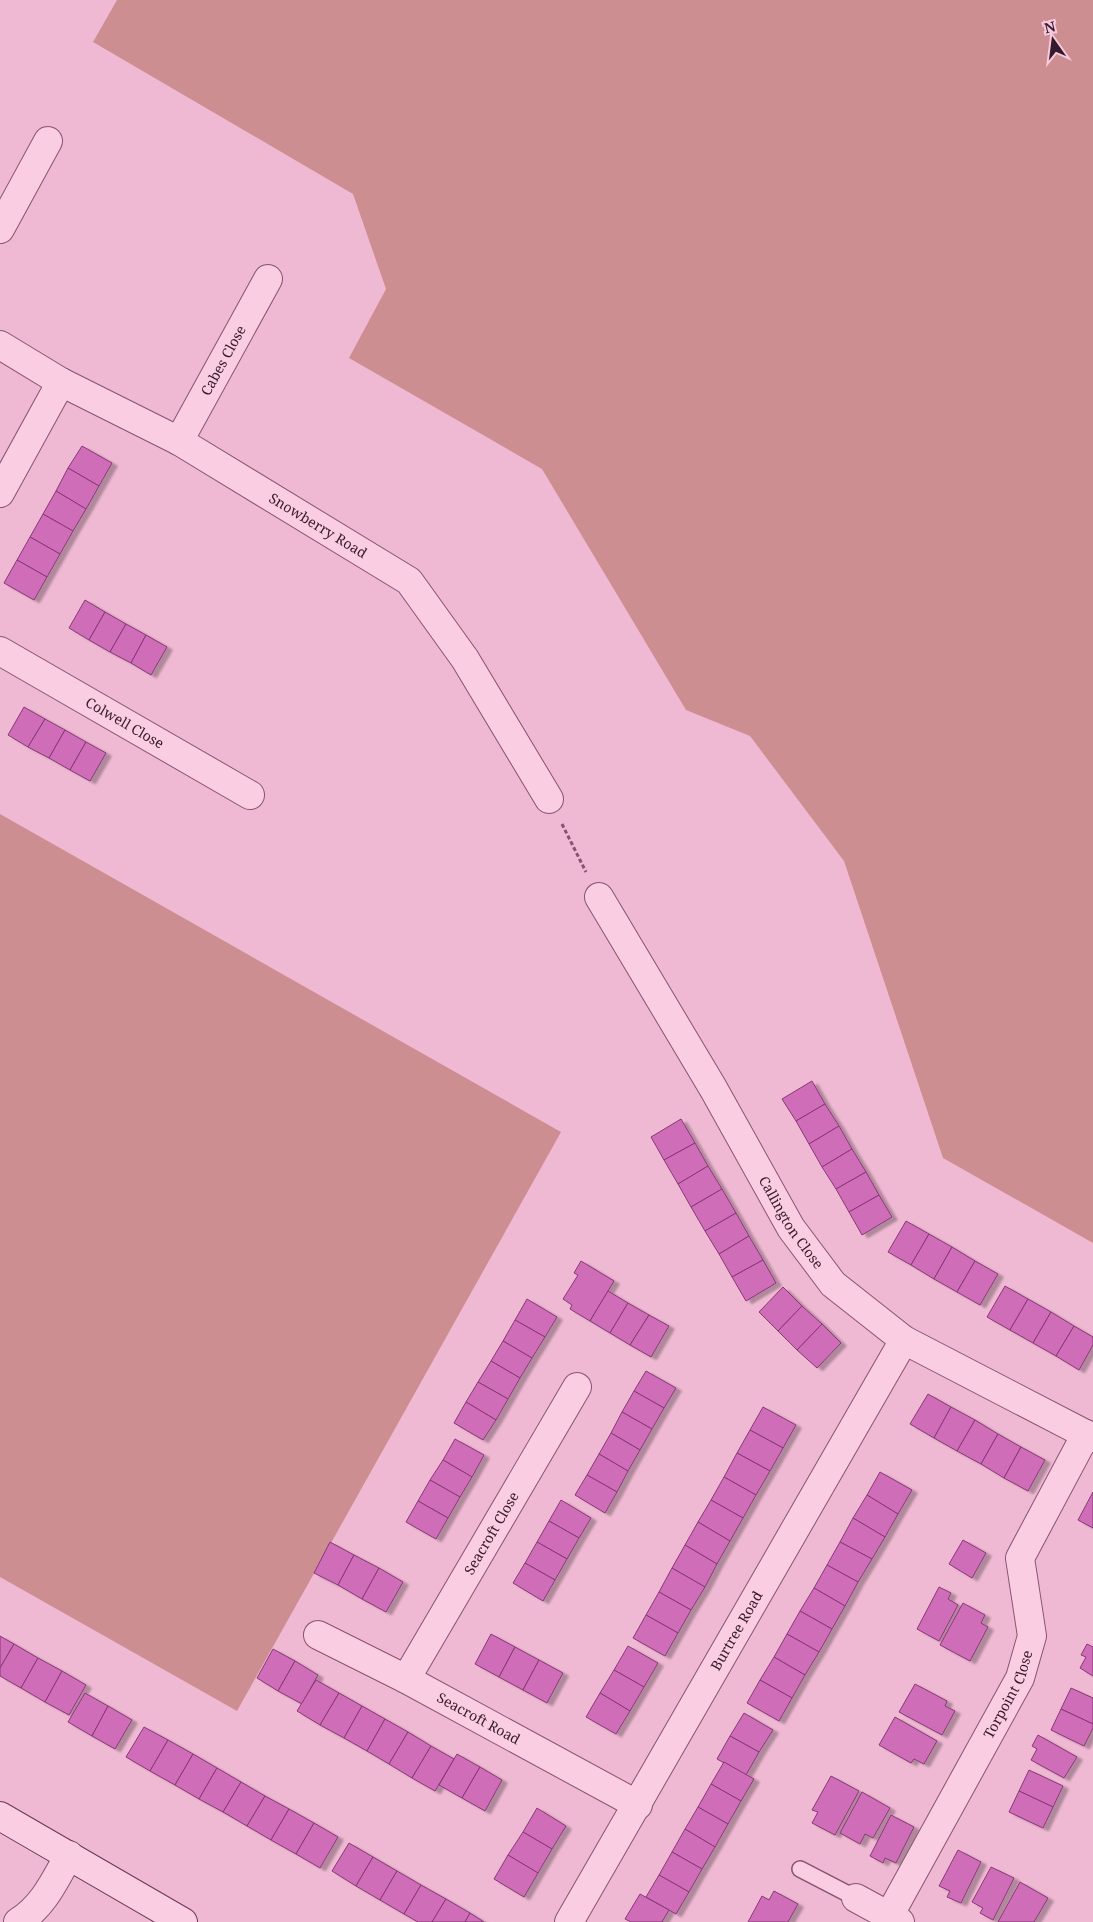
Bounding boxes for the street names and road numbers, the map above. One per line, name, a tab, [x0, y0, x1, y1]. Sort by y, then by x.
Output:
street label: Cabes Close	[196, 322, 250, 399]
street label: Snowberry Road	[266, 488, 371, 562]
street label: Colwell Close	[82, 692, 168, 753]
street label: Callington Close	[755, 1172, 828, 1272]
street label: Seacroft Close	[459, 1488, 523, 1578]
street label: Burtree Road	[706, 1587, 767, 1674]
street label: Torpoint Close	[979, 1648, 1036, 1742]
street label: Seacroft Road	[434, 1688, 524, 1749]

